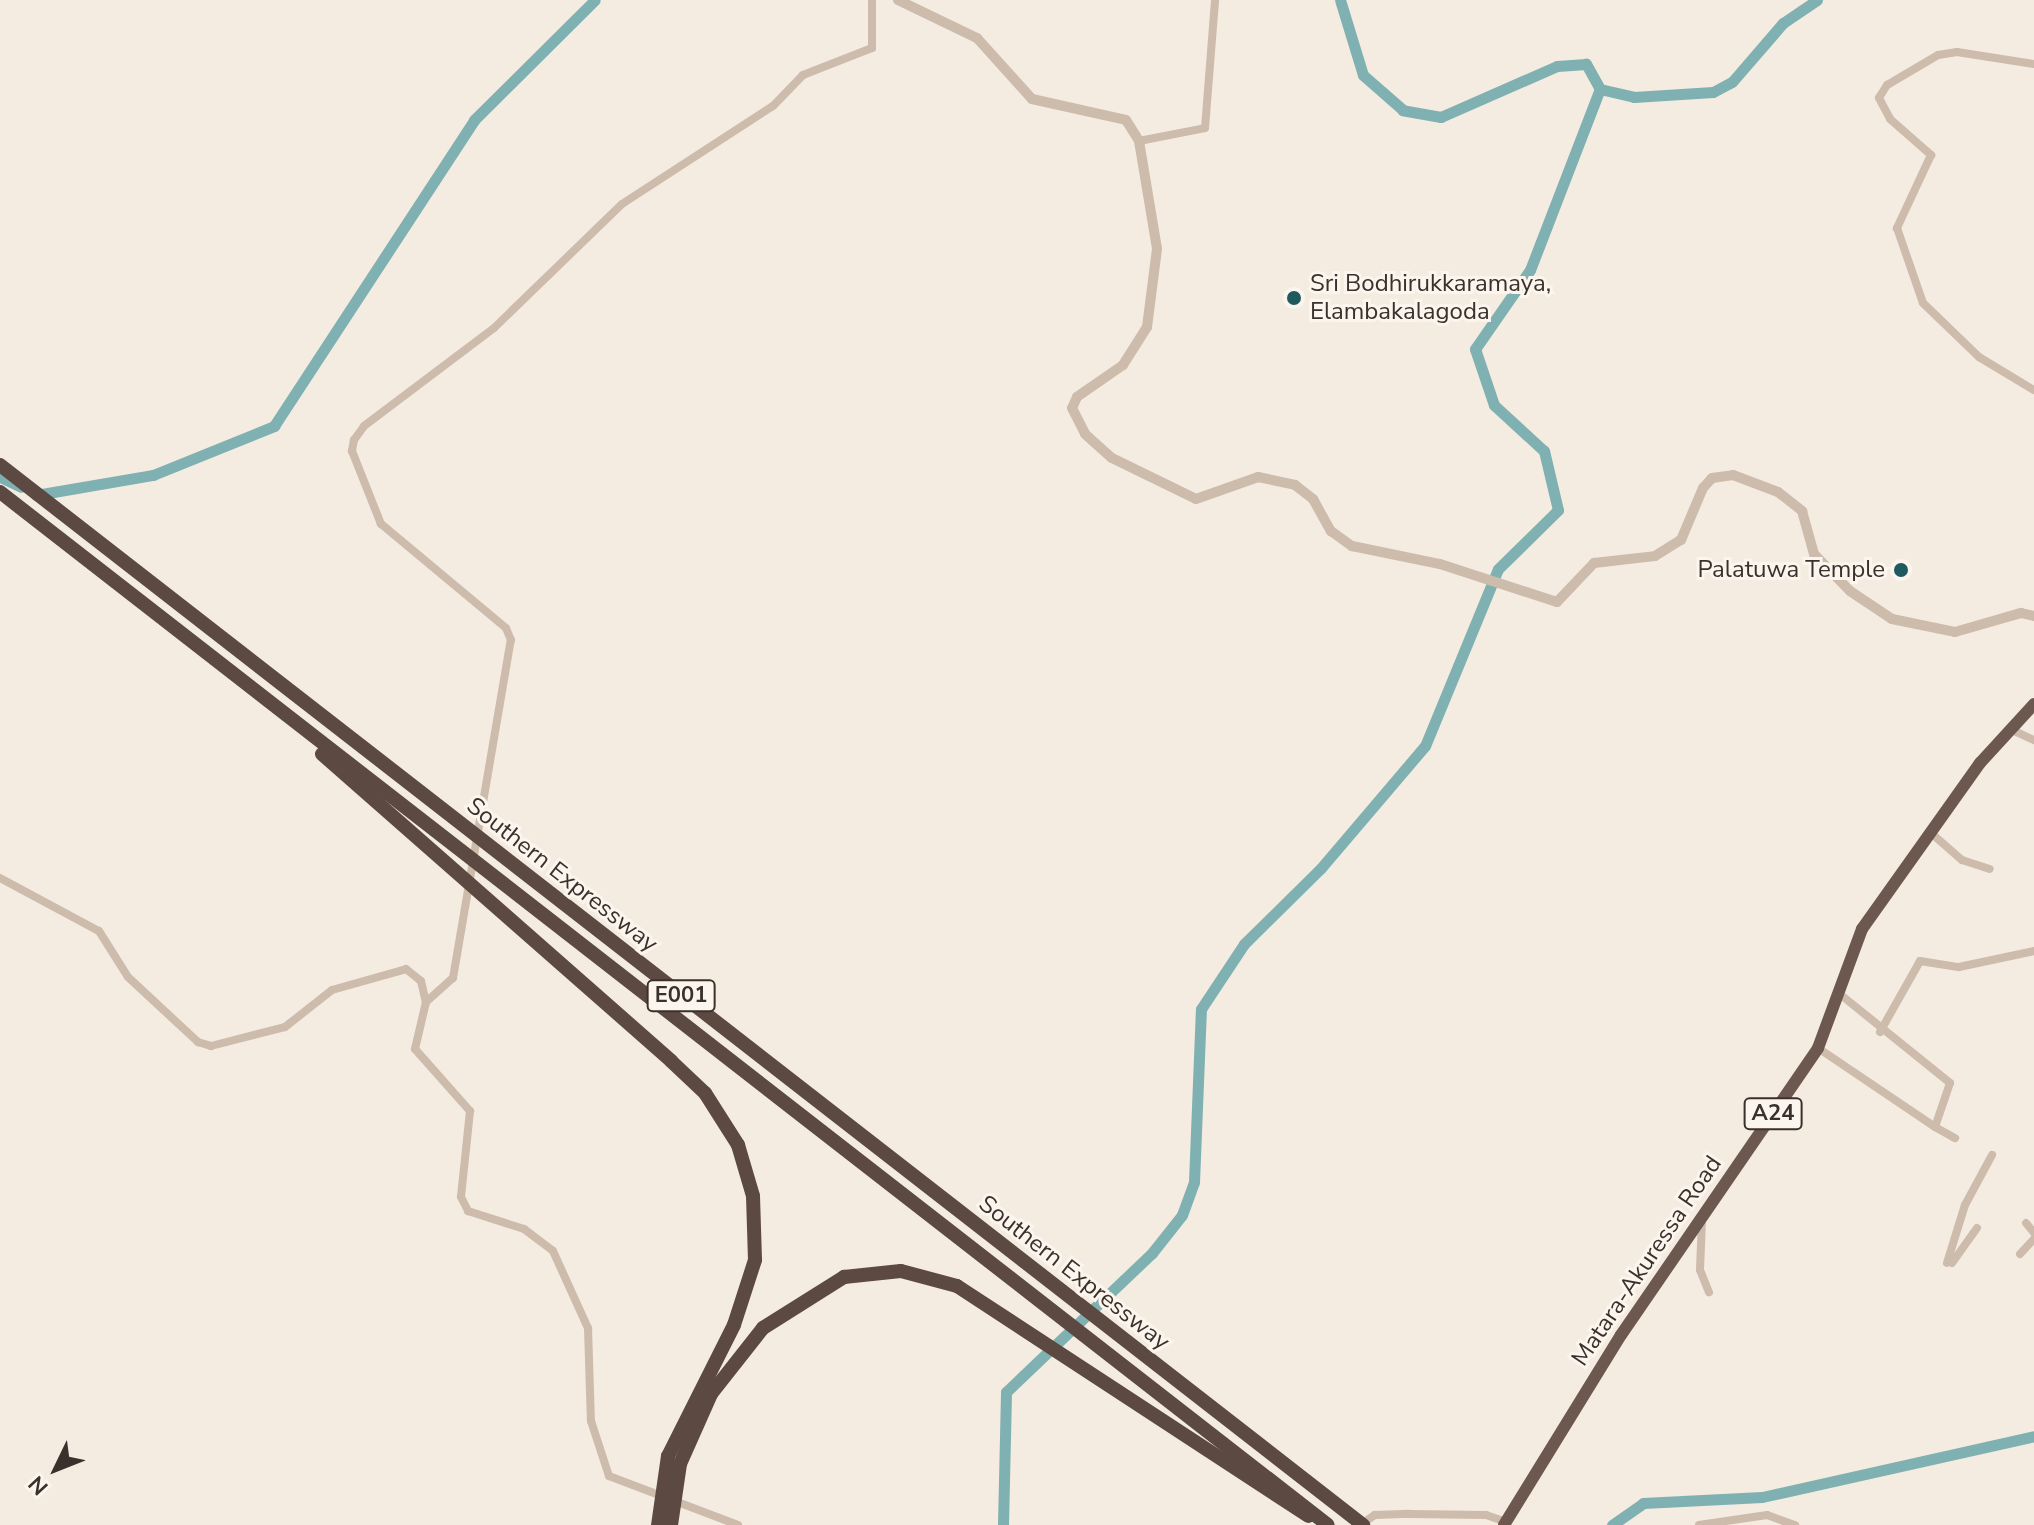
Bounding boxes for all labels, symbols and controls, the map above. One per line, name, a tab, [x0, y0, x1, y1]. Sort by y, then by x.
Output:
place label: Sri Bodhirukkaramaya, Elambakalagoda	[1310, 270, 1551, 326]
marker: Sri Bodhirukkaramaya, Elambakalagoda	[1285, 289, 1303, 307]
place label: Palatuwa Temple	[1697, 556, 1885, 584]
marker: Palatuwa Temple	[1892, 561, 1910, 579]
street label: Southern Expressway	[461, 792, 663, 958]
road number: E001	[645, 978, 717, 1014]
road number: A24	[1743, 1096, 1803, 1132]
street label: Matara-Akuressa Road	[1566, 1150, 1728, 1372]
street label: Southern Expressway	[973, 1190, 1175, 1356]
north arrow	[16, 1429, 96, 1509]
text: N	[22, 1469, 55, 1502]

